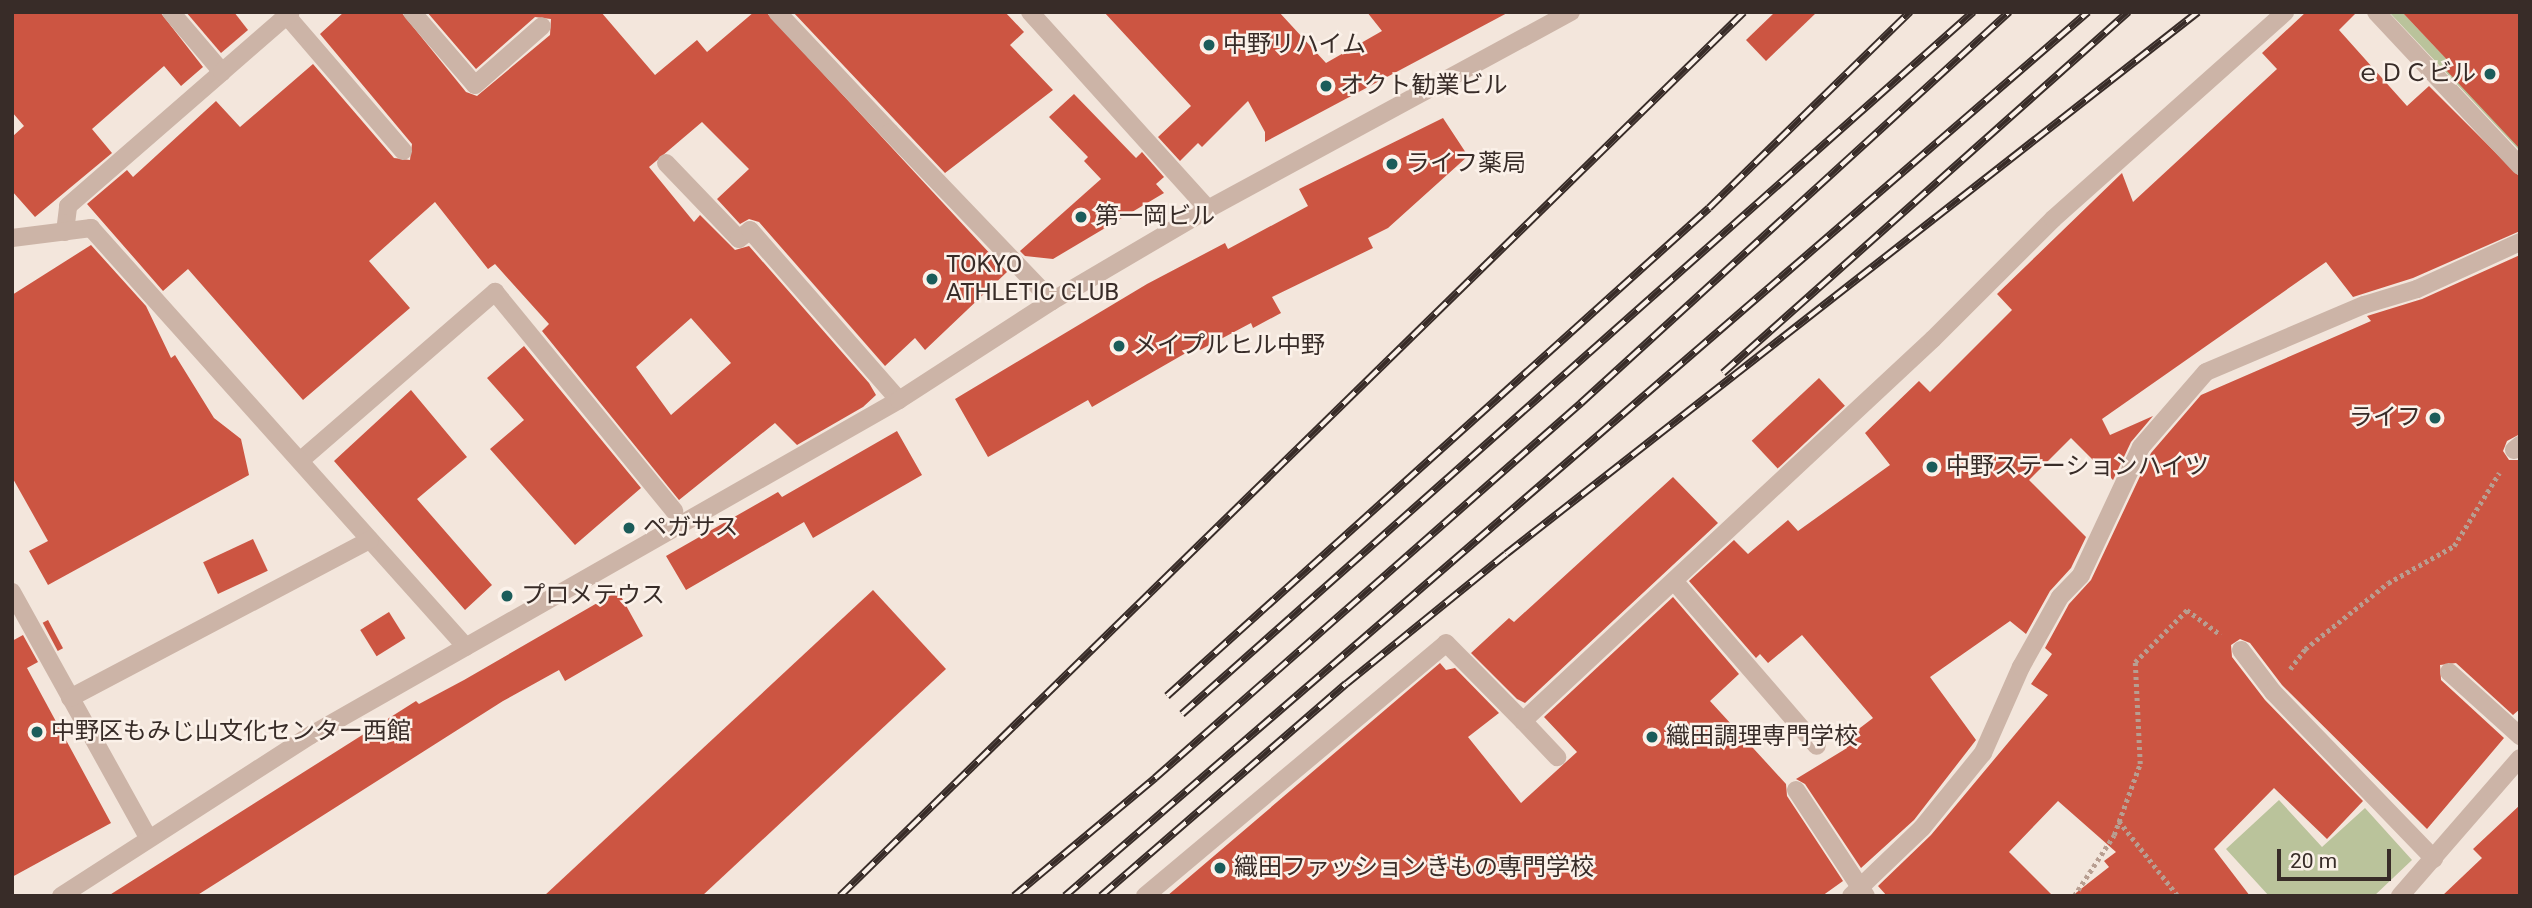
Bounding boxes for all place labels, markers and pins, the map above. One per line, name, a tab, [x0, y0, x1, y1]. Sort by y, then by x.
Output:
place label: 中野リハイム	[1223, 31, 1367, 59]
marker: 中野リハイム	[1201, 37, 1217, 53]
place label: ｅＤＣビル	[2356, 60, 2476, 88]
marker: ｅＤＣビル	[2482, 66, 2498, 82]
place label: オクト勧業ビル	[1340, 72, 1508, 100]
marker: オクト勧業ビル	[1318, 78, 1334, 94]
place label: ライフ薬局	[1406, 150, 1526, 178]
marker: ライフ薬局	[1384, 156, 1400, 172]
place label: 第一岡ビル	[1095, 203, 1215, 231]
marker: 第一岡ビル	[1073, 209, 1089, 225]
place label: TOKYO ATHLETIC CLUB	[946, 251, 1119, 307]
marker: TOKYO ATHLETIC CLUB	[924, 271, 940, 287]
place label: メイプルヒル中野	[1133, 332, 1325, 360]
marker: メイプルヒル中野	[1111, 338, 1127, 354]
place label: ライフ	[2349, 404, 2421, 432]
marker: ライフ	[2427, 410, 2443, 426]
place label: 中野ステーションハイツ	[1946, 453, 2210, 481]
marker: 中野ステーションハイツ	[1924, 459, 1940, 475]
place label: ペガサス	[643, 514, 739, 542]
marker: ペガサス	[621, 520, 637, 536]
place label: プロメテウス	[521, 582, 665, 610]
marker: プロメテウス	[499, 588, 515, 604]
place label: 中野区もみじ山文化センター西館	[51, 718, 411, 746]
place label: 織田調理専門学校	[1666, 723, 1858, 751]
marker: 中野区もみじ山文化センター西館	[29, 724, 45, 740]
marker: 織田調理専門学校	[1644, 729, 1660, 745]
place label: 織田ファッションきもの専門学校	[1234, 854, 1594, 882]
marker: 織田ファッションきもの専門学校	[1212, 860, 1228, 876]

